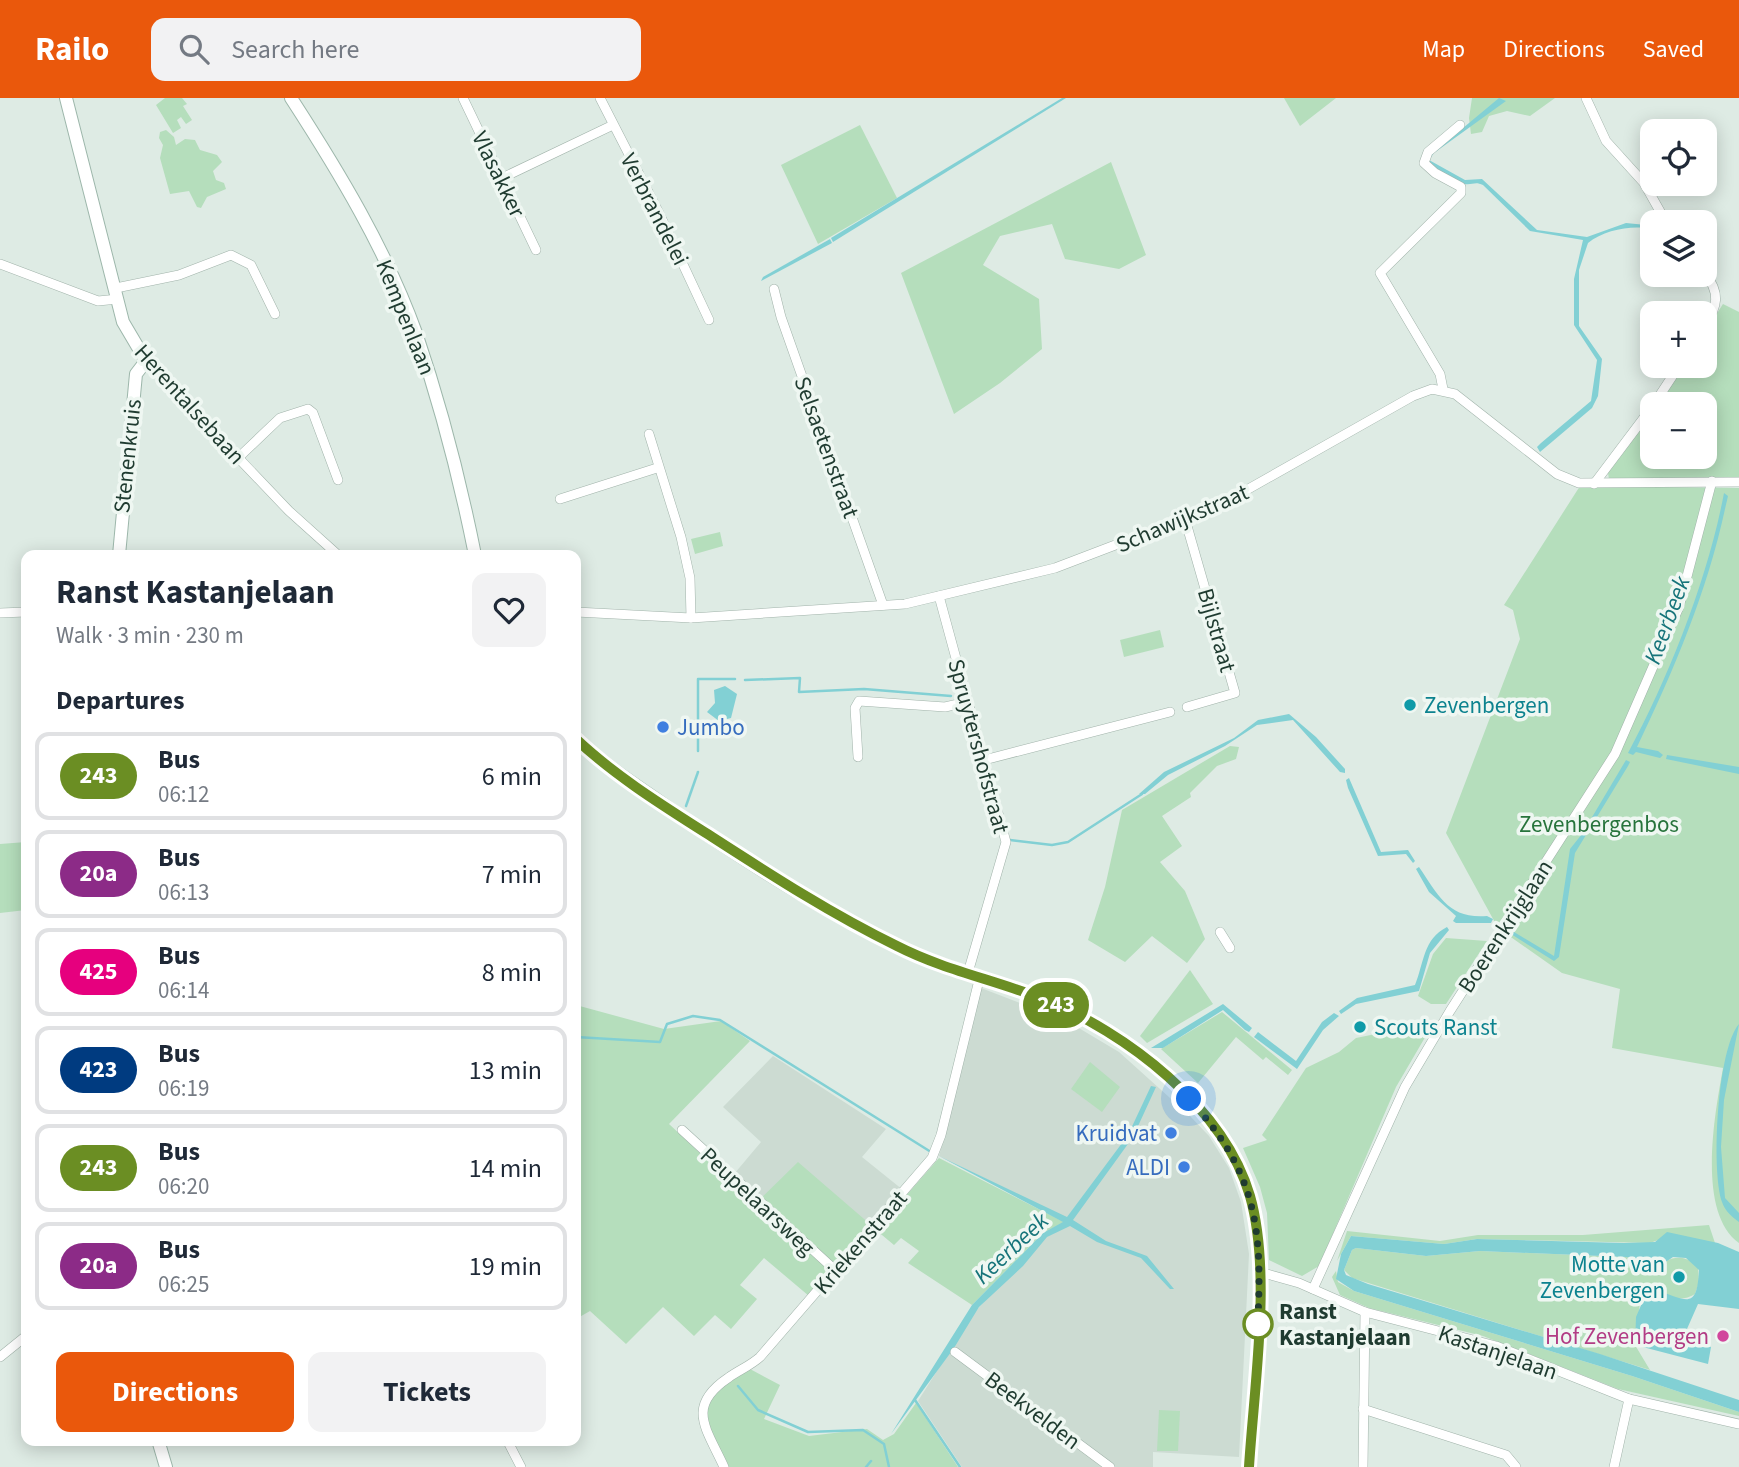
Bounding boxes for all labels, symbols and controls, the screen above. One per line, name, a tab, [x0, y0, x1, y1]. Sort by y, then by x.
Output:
search box	[151, 18, 641, 81]
text: Railo	[35, 26, 109, 73]
icon: search	[175, 30, 213, 68]
text: Search here	[231, 31, 359, 68]
text: Map	[1422, 32, 1465, 67]
text: Directions	[1503, 32, 1605, 67]
text: Saved	[1643, 32, 1704, 67]
map controls	[1640, 119, 1717, 469]
button: locate	[1640, 119, 1717, 196]
street label: Vlasakker	[463, 126, 534, 224]
street label: Verbrandelei	[612, 147, 697, 271]
button: layers	[1640, 210, 1717, 287]
street label: Kempenlaan	[367, 254, 444, 380]
button: +	[1640, 301, 1717, 378]
street label: Herentalsebaan	[126, 337, 253, 472]
street label: Selsaetenstraat	[786, 372, 867, 523]
button: −	[1640, 392, 1717, 469]
street label: Stenenkruis	[105, 397, 150, 515]
street label: Schawijkstraat	[1111, 476, 1254, 561]
text: Ranst Kastanjelaan	[56, 569, 335, 616]
water label: Keerbeek	[1635, 571, 1700, 669]
button: heart	[472, 573, 546, 647]
street label: Bijlstraat	[1189, 584, 1244, 676]
text: Walk · 3 min · 230 m	[56, 619, 244, 652]
street label: Spruytershofstraat	[939, 655, 1018, 837]
text: Departures	[56, 682, 184, 719]
place label: Zevenbergen	[1424, 689, 1549, 722]
marker: Zevenbergen	[1402, 697, 1418, 713]
place label: Jumbo	[677, 711, 745, 744]
marker: Jumbo	[655, 719, 671, 735]
text: Bus	[158, 741, 200, 778]
text: 243	[79, 758, 118, 793]
text: 6 min	[482, 758, 542, 795]
text: 06:12	[158, 778, 209, 811]
park label: Zevenbergenbos	[1519, 808, 1679, 841]
text: Bus	[158, 839, 200, 876]
street label: Boerenkrijglaan	[1450, 853, 1561, 999]
text: 20a	[80, 856, 118, 891]
text: 7 min	[482, 856, 542, 893]
text: 06:13	[158, 876, 209, 909]
text: Bus	[158, 937, 200, 974]
text: 425	[79, 954, 118, 989]
text: 8 min	[482, 954, 542, 991]
text: 06:14	[158, 974, 209, 1007]
line badge: 243	[1016, 982, 1096, 1028]
text: 243	[1037, 987, 1075, 1022]
place label: Scouts Ranst	[1374, 1011, 1497, 1044]
marker: Scouts Ranst	[1352, 1019, 1368, 1035]
text: Bus	[158, 1035, 200, 1072]
text: 423	[79, 1052, 118, 1087]
text: 13 min	[469, 1052, 542, 1089]
text: 06:19	[158, 1072, 209, 1105]
your location	[1171, 1081, 1206, 1116]
place label: Kruidvat	[1075, 1117, 1157, 1150]
marker: Kruidvat	[1163, 1125, 1179, 1141]
text: Bus	[158, 1133, 200, 1170]
street label: Peupelaarsweg	[693, 1139, 823, 1264]
text: 243	[79, 1150, 118, 1185]
text: 14 min	[469, 1150, 542, 1187]
place label: ALDI	[1126, 1151, 1170, 1184]
marker: ALDI	[1176, 1159, 1192, 1175]
text: 06:20	[158, 1170, 209, 1203]
street label: Kriekenstraat	[806, 1183, 915, 1302]
water label: Keerbeek	[966, 1204, 1057, 1292]
text: Bus	[158, 1231, 200, 1268]
text: 20a	[80, 1248, 118, 1283]
text: 19 min	[469, 1248, 542, 1285]
place label: Motte van Zevenbergen	[1540, 1248, 1665, 1307]
text: 06:25	[158, 1268, 209, 1301]
marker: Motte van Zevenbergen	[1671, 1269, 1687, 1285]
place label: Ranst Kastanjelaan	[1279, 1295, 1411, 1354]
marker: Ranst Kastanjelaan	[1243, 1309, 1273, 1339]
street label: Kastanjelaan	[1434, 1317, 1562, 1388]
place label: Hof Zevenbergen	[1545, 1320, 1709, 1353]
marker: Hof Zevenbergen	[1715, 1328, 1731, 1344]
button: Directions	[56, 1352, 294, 1432]
button: Tickets	[308, 1352, 546, 1432]
street label: Beekvelden	[978, 1363, 1088, 1457]

